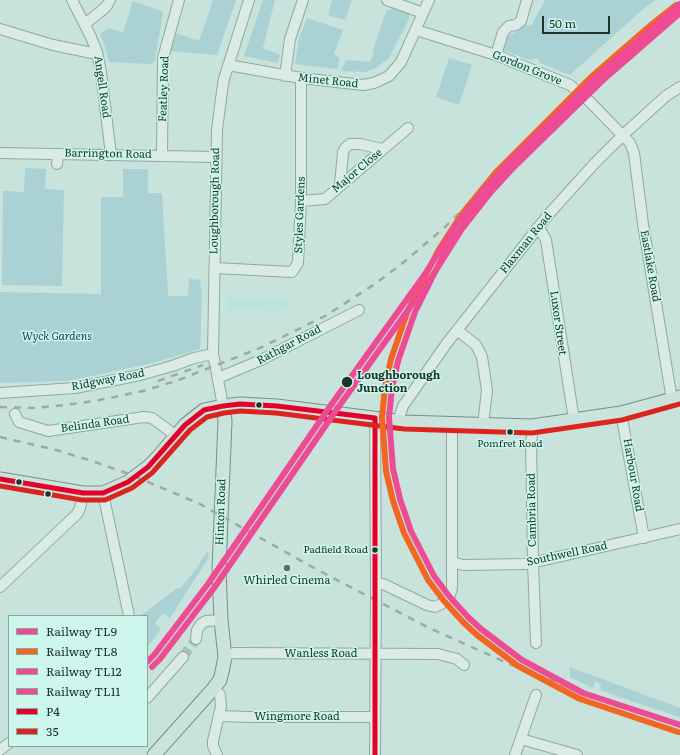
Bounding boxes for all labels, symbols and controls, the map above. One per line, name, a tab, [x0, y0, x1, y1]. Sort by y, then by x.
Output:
scale bar	[544, 8, 612, 34]
text: 50 m	[549, 14, 576, 32]
street label: Gordon Grove	[490, 48, 564, 88]
street label: Angell Road	[91, 55, 113, 119]
street label: Featley Road	[156, 56, 172, 122]
street label: Minet Road	[297, 71, 359, 91]
street label: Major Close	[329, 146, 385, 196]
street label: Barrington Road	[64, 147, 152, 161]
street label: Loughborough Road	[207, 147, 223, 255]
street label: Styles Gardens	[292, 176, 308, 254]
street label: Flaxman Road	[497, 210, 555, 276]
street label: Eastlake Road	[637, 229, 663, 303]
street label: Luxor Street	[547, 290, 569, 356]
street label: Rathgar Road	[255, 322, 323, 368]
park label: Wyck Gardens	[22, 330, 92, 344]
street label: Ridgway Road	[70, 366, 146, 394]
place label: Loughborough Junction	[357, 369, 440, 395]
marker: Loughborough Junction	[340, 375, 354, 389]
unlabelled marker	[254, 400, 264, 410]
street label: Belinda Road	[60, 413, 130, 435]
marker: Pomfret Road	[505, 427, 515, 437]
street label: Harbour Road	[620, 437, 646, 513]
place label: Pomfret Road	[477, 438, 543, 450]
street label: Cambria Road	[525, 473, 539, 547]
unlabelled marker	[14, 477, 24, 487]
street label: Hinton Road	[213, 478, 229, 546]
unlabelled marker	[43, 489, 53, 499]
street label: Southwell Road	[526, 539, 608, 569]
place label: Padfield Road	[303, 544, 368, 556]
marker: Padfield Road	[370, 545, 380, 555]
marker: Whirled Cinema	[282, 563, 292, 573]
place label: Whirled Cinema	[244, 574, 330, 588]
legend	[8, 615, 148, 747]
text: Railway TL9	[46, 622, 117, 640]
text: Railway TL8	[46, 642, 117, 660]
street label: Wanless Road	[285, 647, 357, 661]
text: Railway TL12	[46, 662, 122, 680]
text: Railway TL11	[46, 682, 120, 700]
text: P4	[46, 702, 60, 720]
street label: Wingmore Road	[254, 710, 340, 724]
text: 35	[46, 722, 59, 740]

